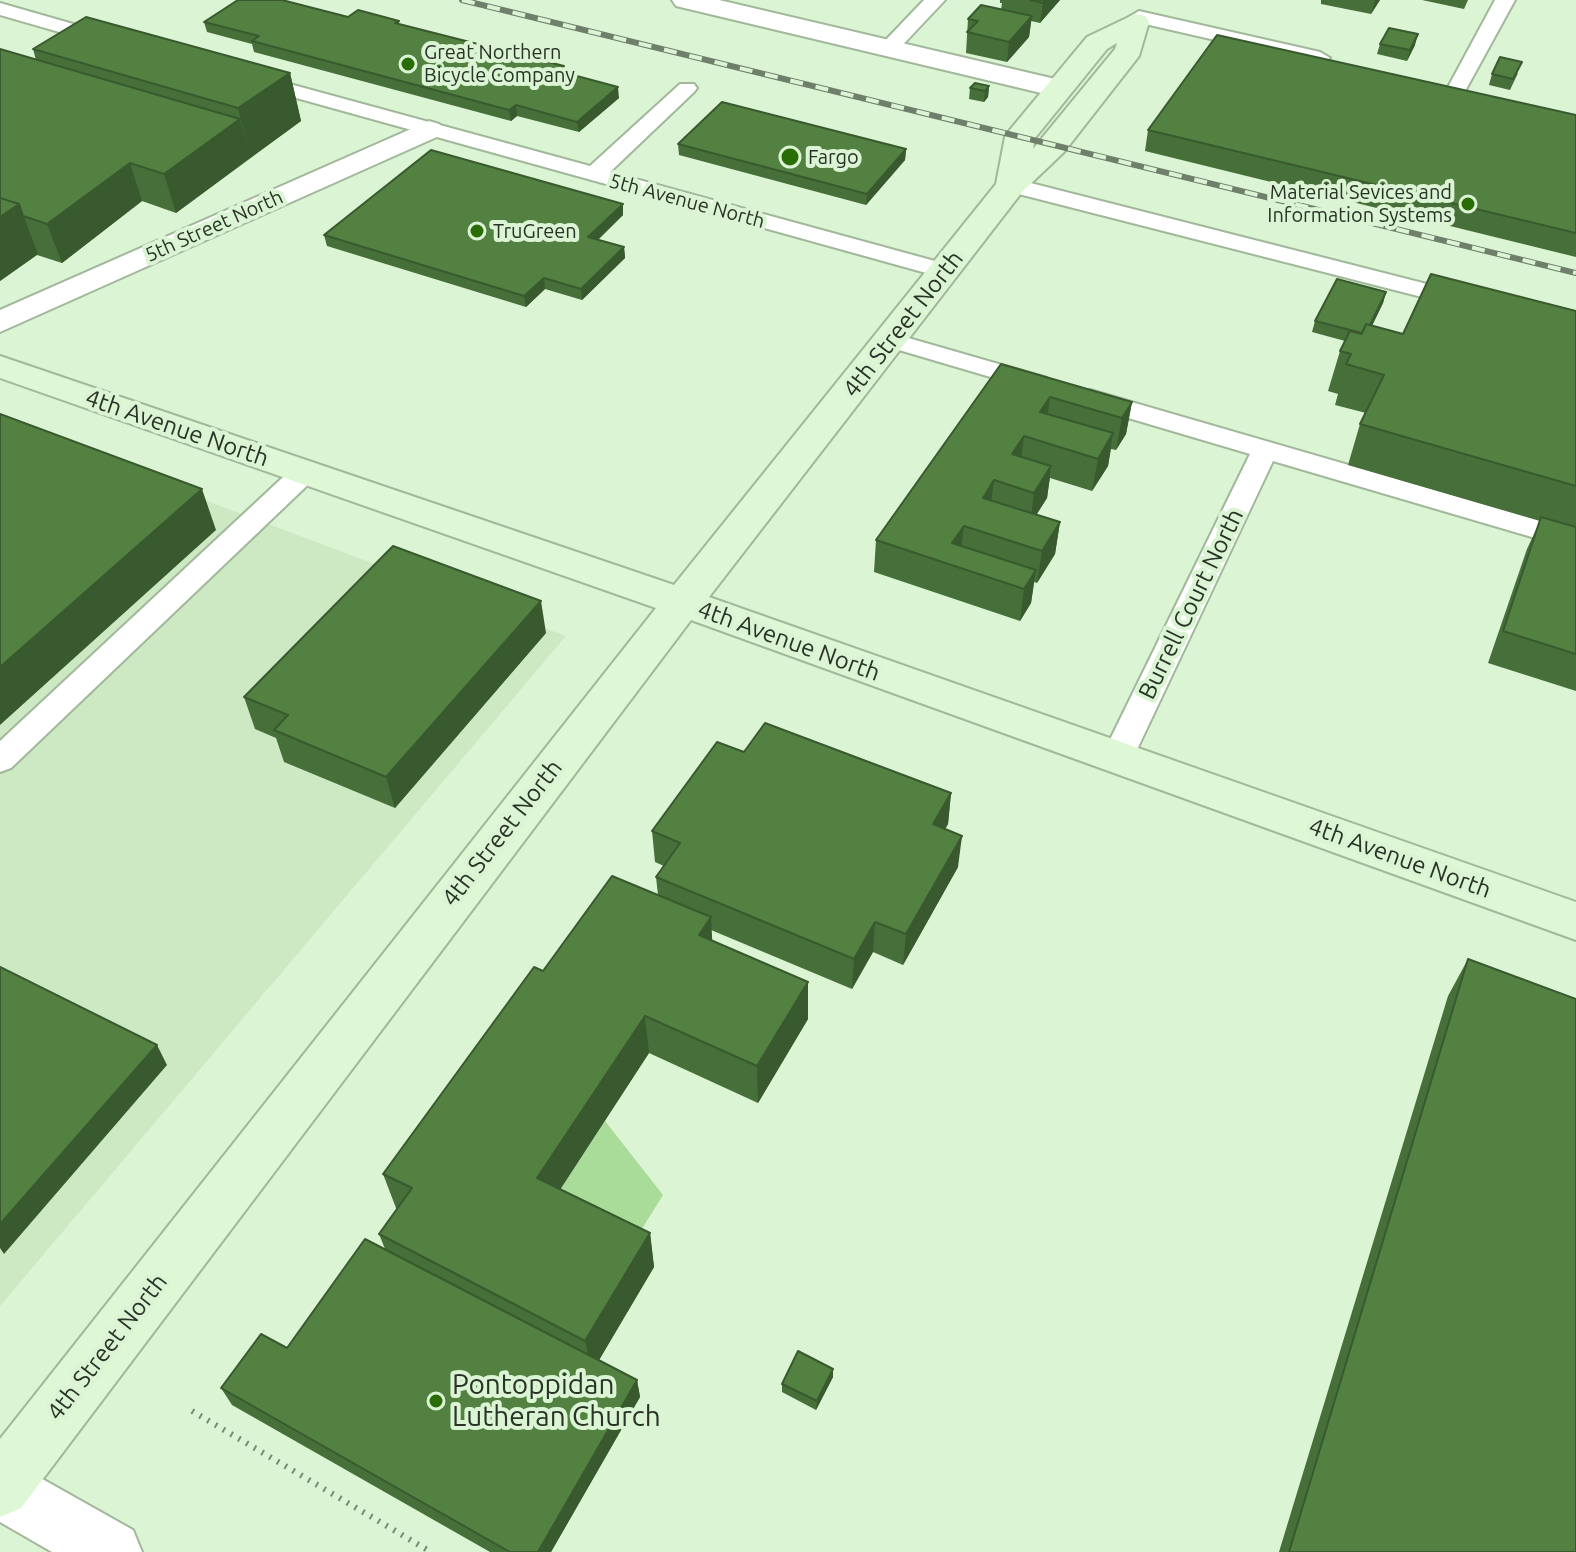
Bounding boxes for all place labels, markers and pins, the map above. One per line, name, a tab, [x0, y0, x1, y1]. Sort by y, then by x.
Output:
place label: Great Northern Bicycle Company	[424, 40, 575, 87]
marker: Great Northern Bicycle Company	[399, 55, 417, 73]
place label: Fargo	[808, 145, 859, 169]
marker: Fargo	[779, 146, 801, 168]
place label: Material Sevices and Information Systems	[1267, 180, 1452, 227]
marker: Material Sevices and Information Systems	[1459, 195, 1477, 213]
place label: TruGreen	[493, 219, 577, 243]
marker: TruGreen	[468, 222, 486, 240]
place label: Pontoppidan Lutheran Church	[452, 1368, 661, 1434]
marker: Pontoppidan Lutheran Church	[427, 1392, 445, 1410]

